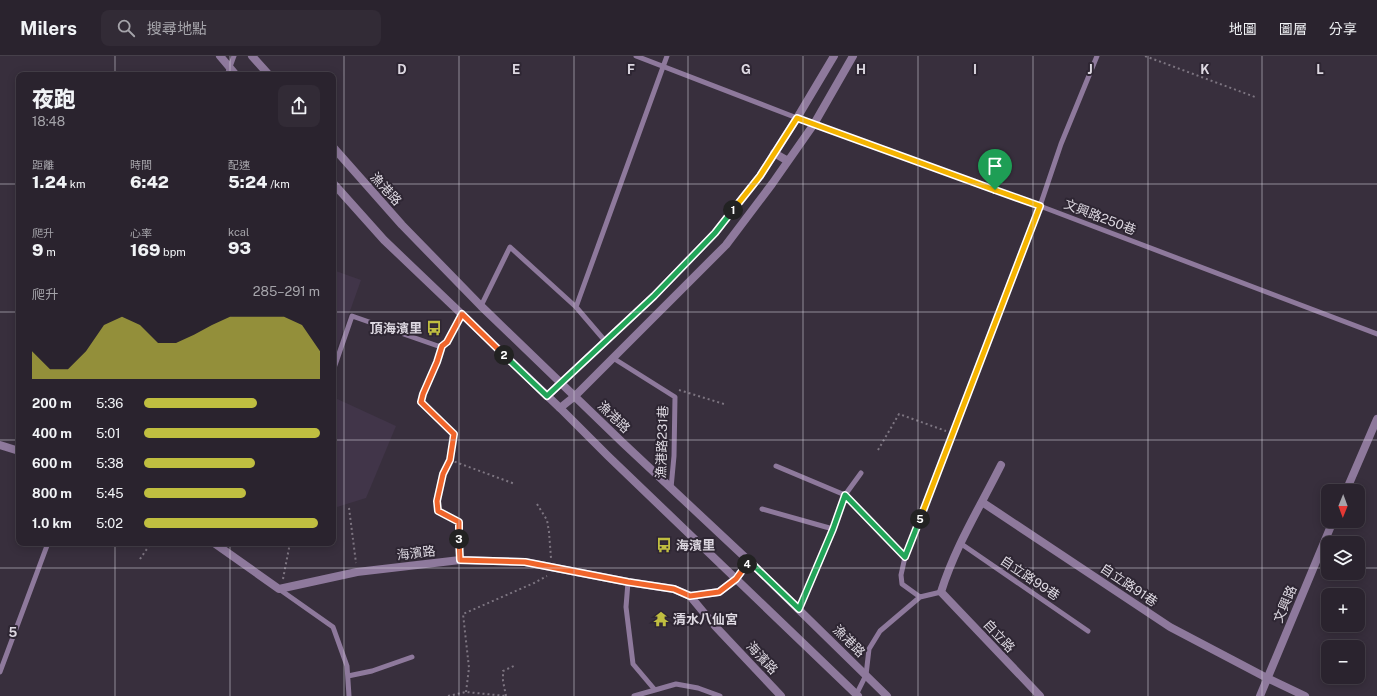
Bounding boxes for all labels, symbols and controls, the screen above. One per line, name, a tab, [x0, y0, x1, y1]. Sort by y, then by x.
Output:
search box	[101, 10, 381, 46]
text: Milers	[20, 17, 77, 39]
icon: search	[115, 17, 137, 39]
text: 搜尋地點	[147, 20, 207, 37]
text: 地圖	[1229, 21, 1257, 37]
text: 圖層	[1279, 21, 1307, 37]
text: 分享	[1329, 21, 1357, 37]
text: D	[397, 62, 407, 77]
text: E	[512, 62, 520, 77]
text: F	[627, 62, 635, 77]
text: G	[741, 62, 751, 77]
text: H	[856, 62, 866, 77]
text: I	[973, 62, 977, 77]
text: J	[1087, 62, 1093, 77]
text: K	[1200, 62, 1210, 77]
text: L	[1316, 62, 1324, 77]
button: share	[278, 85, 320, 127]
text: 夜跑	[32, 86, 76, 112]
text: 18:48	[32, 114, 65, 129]
pin	[978, 149, 1012, 190]
icon: arrive	[984, 155, 1006, 177]
text: 距離	[32, 159, 54, 171]
text: 時間	[130, 159, 152, 171]
text: 配速	[228, 159, 250, 171]
street label: 漁港路	[367, 169, 405, 209]
text: 1.24	[32, 172, 67, 192]
text: 6:42	[130, 172, 169, 192]
text: 5:24	[228, 172, 267, 192]
text: km	[67, 178, 86, 190]
text: /km	[267, 178, 290, 190]
street label: 文興路250巷	[1062, 196, 1138, 238]
pin: 1	[723, 200, 743, 220]
text: 1	[731, 204, 735, 216]
text: kcal	[228, 226, 249, 238]
text: 爬升	[32, 227, 54, 239]
text: 心率	[130, 227, 152, 239]
text: 93	[228, 238, 251, 258]
text: 9	[32, 240, 43, 260]
text: 169	[130, 240, 160, 260]
text: m	[43, 246, 56, 258]
text: bpm	[160, 246, 186, 258]
text: 285–291 m	[253, 284, 320, 299]
text: 爬升	[32, 287, 58, 302]
bus stop icon: 頂海濱里	[425, 319, 443, 337]
place label: 頂海濱里	[370, 321, 422, 336]
pin: 2	[494, 345, 514, 365]
text: 2	[501, 349, 508, 361]
text: 200 m	[32, 396, 72, 411]
text: 5:36	[96, 396, 123, 411]
street label: 漁港路	[595, 398, 633, 436]
street label: 漁港路231巷	[653, 405, 671, 479]
text: 400 m	[32, 426, 72, 441]
text: 5:01	[96, 426, 121, 441]
text: 600 m	[32, 456, 72, 471]
text: 5:38	[96, 456, 124, 471]
north arrow	[1321, 484, 1365, 528]
map controls	[1321, 484, 1365, 684]
text: 800 m	[32, 486, 72, 501]
text: 5:45	[96, 486, 124, 501]
pin: 5	[910, 509, 930, 529]
text: 5	[916, 513, 924, 525]
text: 1.0 km	[32, 516, 72, 531]
text: 5:02	[96, 516, 123, 531]
pin: 3	[449, 529, 469, 549]
text: 3	[455, 533, 463, 545]
bus stop icon: 海濱里	[655, 536, 673, 554]
button: layers	[1321, 536, 1365, 580]
place label: 海濱里	[676, 538, 715, 553]
street label: 海濱路	[396, 543, 436, 563]
street label: 自立路99巷	[998, 553, 1062, 603]
pin: 4	[737, 554, 757, 574]
text: 4	[743, 558, 751, 570]
street label: 自立路91巷	[1098, 560, 1160, 610]
street label: 文興路	[1270, 583, 1300, 625]
button: +	[1321, 588, 1365, 632]
temple icon: 清水八仙宮	[652, 610, 670, 628]
place label: 清水八仙宮	[673, 612, 738, 627]
street label: 自立路	[980, 617, 1018, 655]
street label: 漁港路	[830, 622, 868, 660]
text: 5	[9, 625, 18, 640]
street label: 海濱路	[743, 639, 781, 677]
button: −	[1321, 640, 1365, 684]

